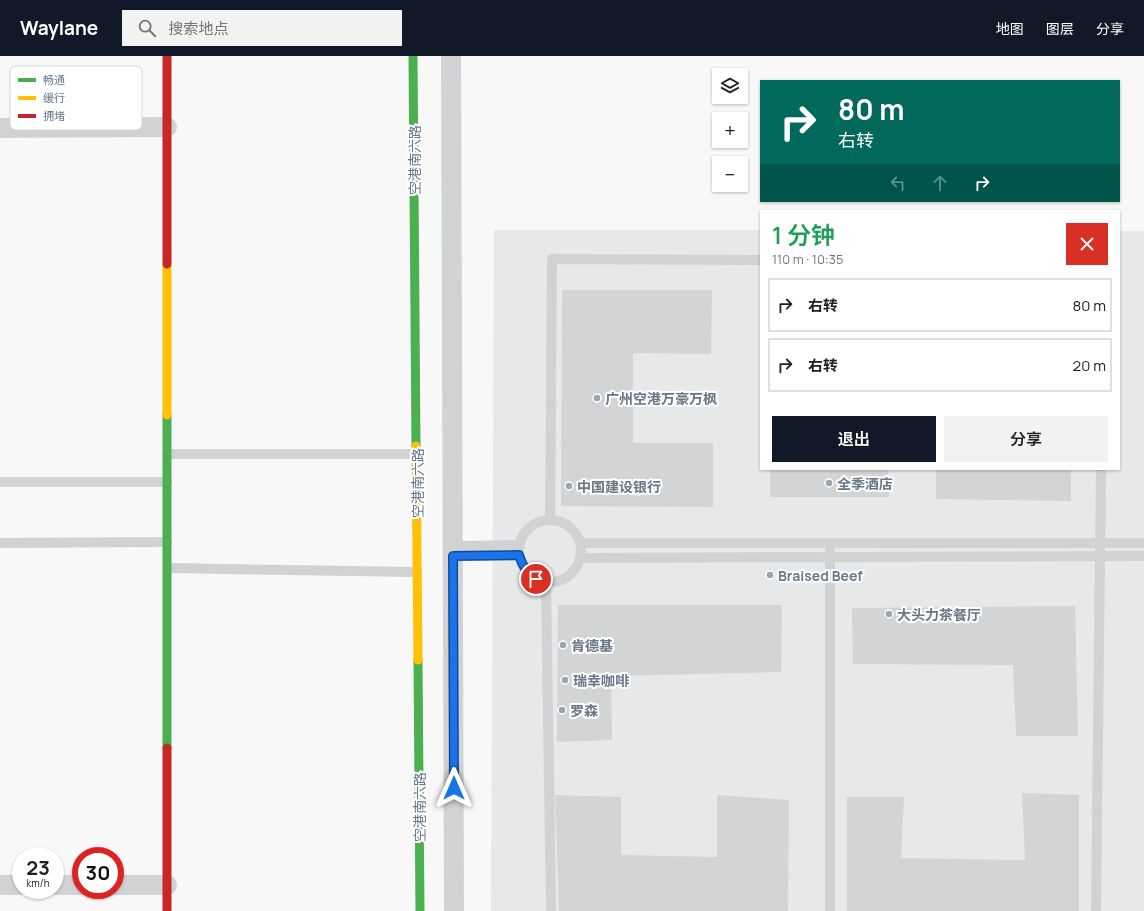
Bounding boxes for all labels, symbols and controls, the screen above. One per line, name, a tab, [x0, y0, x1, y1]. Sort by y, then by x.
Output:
search box	[122, 10, 402, 46]
text: Waylane	[20, 15, 98, 41]
icon: search	[136, 17, 158, 39]
text: 搜索地点	[168, 18, 228, 39]
text: 地图	[996, 19, 1024, 38]
text: 图层	[1046, 19, 1074, 38]
text: 分享	[1096, 19, 1124, 38]
legend	[10, 66, 142, 130]
map controls	[712, 68, 748, 192]
button: layers	[712, 68, 748, 104]
text: 畅通	[43, 72, 65, 87]
text: 缓行	[43, 90, 65, 105]
text: 80 m	[838, 90, 904, 128]
icon: right	[772, 96, 824, 148]
text: 拥堵	[43, 108, 65, 123]
button: +	[712, 112, 748, 148]
street label: 空港南六路	[405, 125, 424, 195]
text: 右转	[838, 128, 874, 152]
button: −	[712, 156, 748, 192]
icon: left	[887, 172, 909, 194]
icon: ahead	[929, 172, 951, 194]
icon: right	[971, 172, 993, 194]
text: 1 分钟	[772, 218, 835, 251]
button: close	[1066, 223, 1108, 265]
text: 110 m · 10:35	[772, 250, 843, 268]
icon: right	[774, 294, 796, 316]
text: 右转	[808, 295, 838, 316]
text: 80 m	[1072, 295, 1106, 316]
icon: right	[774, 354, 796, 376]
text: 右转	[808, 355, 838, 376]
text: 20 m	[1073, 355, 1106, 376]
place label: 广州空港万豪万枫	[605, 389, 717, 408]
marker: 广州空港万豪万枫	[592, 393, 602, 403]
button: 退出	[772, 416, 936, 462]
button: 分享	[944, 416, 1108, 462]
street label: 空港南六路	[408, 448, 427, 518]
place label: 全季酒店	[837, 474, 893, 493]
place label: 中国建设银行	[577, 477, 661, 496]
marker: 全季酒店	[824, 478, 834, 488]
marker: 中国建设银行	[564, 481, 574, 491]
pin	[519, 562, 553, 596]
place label: Braised Beef	[778, 566, 863, 585]
icon: arrive	[525, 568, 547, 590]
marker: Braised Beef	[765, 570, 775, 580]
place label: 大头力茶餐厅	[897, 605, 981, 624]
marker: 大头力茶餐厅	[884, 609, 894, 619]
place label: 肯德基	[571, 636, 613, 655]
marker: 肯德基	[558, 640, 568, 650]
place label: 瑞幸咖啡	[573, 671, 630, 690]
marker: 瑞幸咖啡	[560, 675, 570, 685]
place label: 罗森	[570, 701, 598, 720]
marker: 罗森	[557, 705, 567, 715]
position arrow	[433, 767, 475, 809]
street label: 空港南六路	[410, 772, 429, 842]
speed limit sign: 30	[72, 847, 124, 899]
text: 23	[26, 854, 50, 881]
text: km/h	[26, 876, 50, 890]

